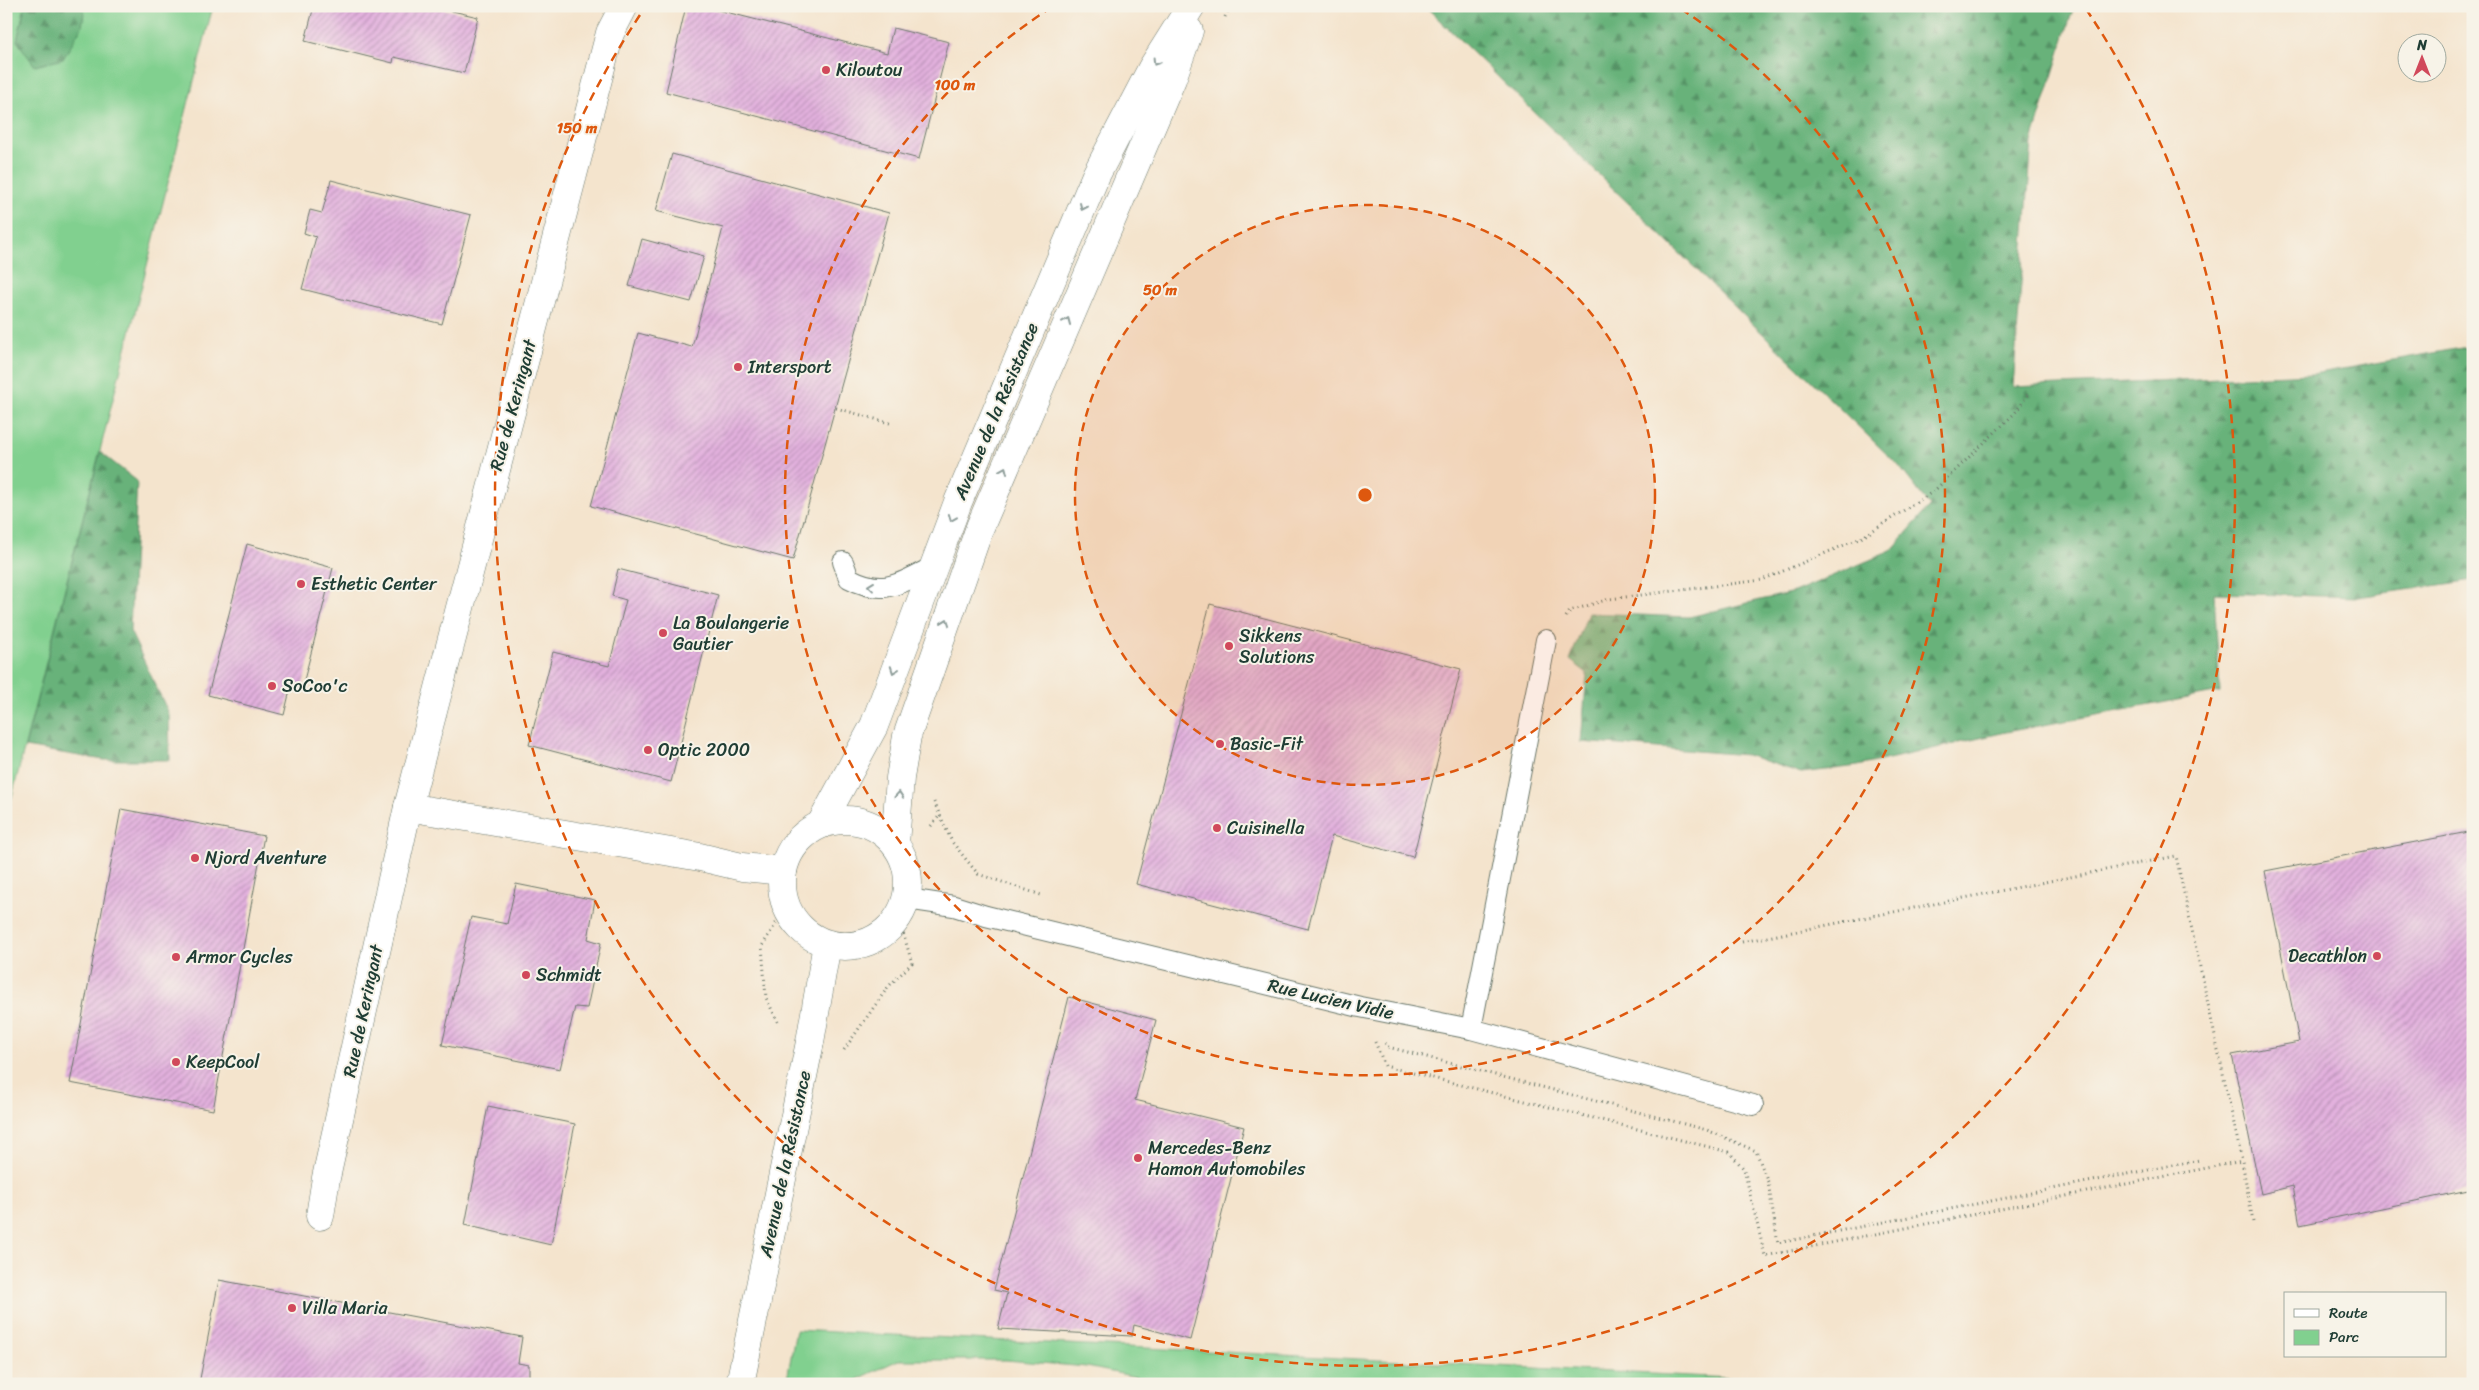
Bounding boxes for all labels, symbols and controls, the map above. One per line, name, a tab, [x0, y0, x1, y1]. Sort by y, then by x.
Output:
north arrow	[2396, 32, 2446, 82]
text: N	[2416, 33, 2427, 58]
place label: Kiloutou	[836, 54, 903, 86]
one-way arrow	[1152, 57, 1162, 66]
marker: Kiloutou	[820, 64, 832, 76]
text: 100 m	[935, 72, 976, 98]
text: 150 m	[557, 115, 598, 141]
one-way arrow	[1078, 202, 1089, 211]
text: 50 m	[1143, 277, 1178, 303]
street label: Avenue de la Résistance	[944, 317, 1048, 506]
one-way arrow	[1061, 317, 1072, 326]
street label: Rue de Keringant	[480, 335, 546, 474]
place label: Intersport	[747, 351, 832, 383]
marker: Intersport	[732, 361, 744, 373]
one-way arrow	[997, 466, 1008, 475]
centre of rings	[1356, 486, 1374, 504]
one-way arrow	[948, 513, 958, 522]
place label: Esthetic Center	[311, 568, 438, 600]
marker: Esthetic Center	[295, 578, 307, 590]
one-way arrow	[867, 581, 875, 592]
place label: La Boulangerie Gautier	[673, 607, 789, 660]
one-way arrow	[940, 618, 950, 627]
place label: Sikkens Solutions	[1239, 620, 1315, 673]
marker: La Boulangerie Gautier	[657, 627, 669, 639]
marker: Sikkens Solutions	[1223, 640, 1235, 652]
one-way arrow	[890, 665, 900, 674]
place label: SoCoo'c	[282, 670, 347, 702]
marker: SoCoo'c	[266, 680, 278, 692]
place label: Basic-Fit	[1230, 728, 1304, 760]
place label: Optic 2000	[658, 734, 750, 766]
marker: Basic-Fit	[1214, 738, 1226, 750]
marker: Optic 2000	[642, 744, 654, 756]
one-way arrow	[893, 791, 904, 799]
place label: Cuisinella	[1227, 812, 1305, 844]
marker: Cuisinella	[1211, 822, 1223, 834]
place label: Njord Aventure	[205, 842, 327, 874]
marker: Njord Aventure	[189, 852, 201, 864]
place label: Decathlon	[2288, 940, 2367, 972]
place label: Armor Cycles	[185, 941, 293, 973]
street label: Rue de Keringant	[333, 941, 393, 1080]
marker: Decathlon	[2371, 950, 2383, 962]
marker: Armor Cycles	[170, 951, 182, 963]
place label: Schmidt	[536, 959, 602, 991]
marker: Schmidt	[520, 969, 532, 981]
street label: Rue Lucien Vidie	[1265, 969, 1397, 1029]
place label: KeepCool	[186, 1046, 260, 1078]
marker: KeepCool	[170, 1056, 182, 1068]
street label: Avenue de la Résistance	[749, 1068, 820, 1261]
place label: Mercedes-Benz Hamon Automobiles	[1148, 1132, 1306, 1185]
marker: Mercedes-Benz Hamon Automobiles	[1132, 1152, 1144, 1164]
place label: Villa Maria	[302, 1292, 388, 1324]
legend	[2284, 1292, 2446, 1358]
text: Route	[2329, 1300, 2368, 1326]
marker: Villa Maria	[286, 1302, 298, 1314]
text: Parc	[2329, 1324, 2359, 1350]

